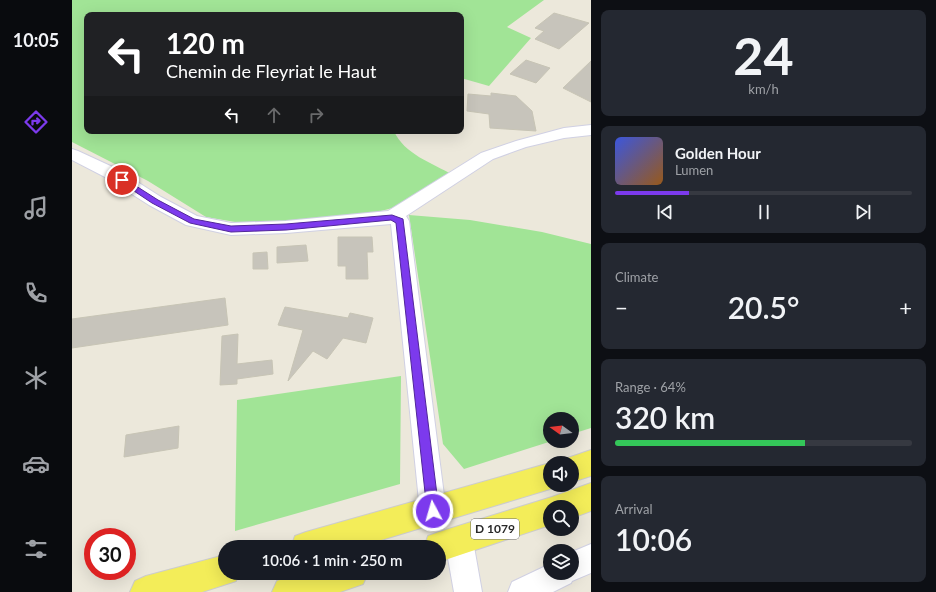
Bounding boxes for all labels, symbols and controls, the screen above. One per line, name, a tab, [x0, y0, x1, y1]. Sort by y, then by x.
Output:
text: 24	[733, 24, 794, 86]
text: 120 m	[166, 26, 245, 60]
icon: left	[100, 28, 152, 80]
text: 10:05	[13, 29, 59, 51]
text: Chemin de Fleyriat le Haut	[166, 60, 376, 82]
text: km/h	[748, 81, 779, 97]
icon: left	[221, 104, 243, 126]
icon: ahead	[263, 104, 285, 126]
icon: right	[305, 104, 327, 126]
icon: directions	[22, 108, 50, 136]
text: Golden Hour	[675, 144, 761, 162]
text: Lumen	[675, 162, 713, 178]
pin	[105, 163, 139, 197]
icon: arrive	[111, 169, 133, 191]
icon: music	[22, 194, 50, 222]
icon: previous	[654, 201, 676, 223]
icon: pause	[753, 201, 775, 223]
icon: next	[852, 201, 874, 223]
text: Climate	[615, 269, 658, 285]
icon: phone	[22, 279, 50, 307]
text: 20.5°	[728, 289, 799, 325]
text: −	[615, 294, 628, 321]
text: +	[899, 294, 912, 321]
icon: climate	[22, 364, 50, 392]
text: Range · 64%	[615, 379, 686, 395]
text: 320 km	[615, 399, 715, 435]
north arrow	[543, 412, 579, 448]
map controls	[543, 412, 579, 580]
icon: car	[22, 450, 50, 478]
button: sound	[543, 456, 579, 492]
position arrow	[412, 490, 454, 532]
button: search	[543, 500, 579, 536]
text: Arrival	[615, 501, 652, 517]
road number: D 1079	[471, 519, 519, 539]
text: 10:06	[615, 521, 692, 557]
speed limit sign: 30	[84, 528, 136, 580]
icon: filters	[22, 535, 50, 563]
button: layers	[543, 544, 579, 580]
text: 10:06 · 1 min · 250 m	[262, 551, 402, 569]

